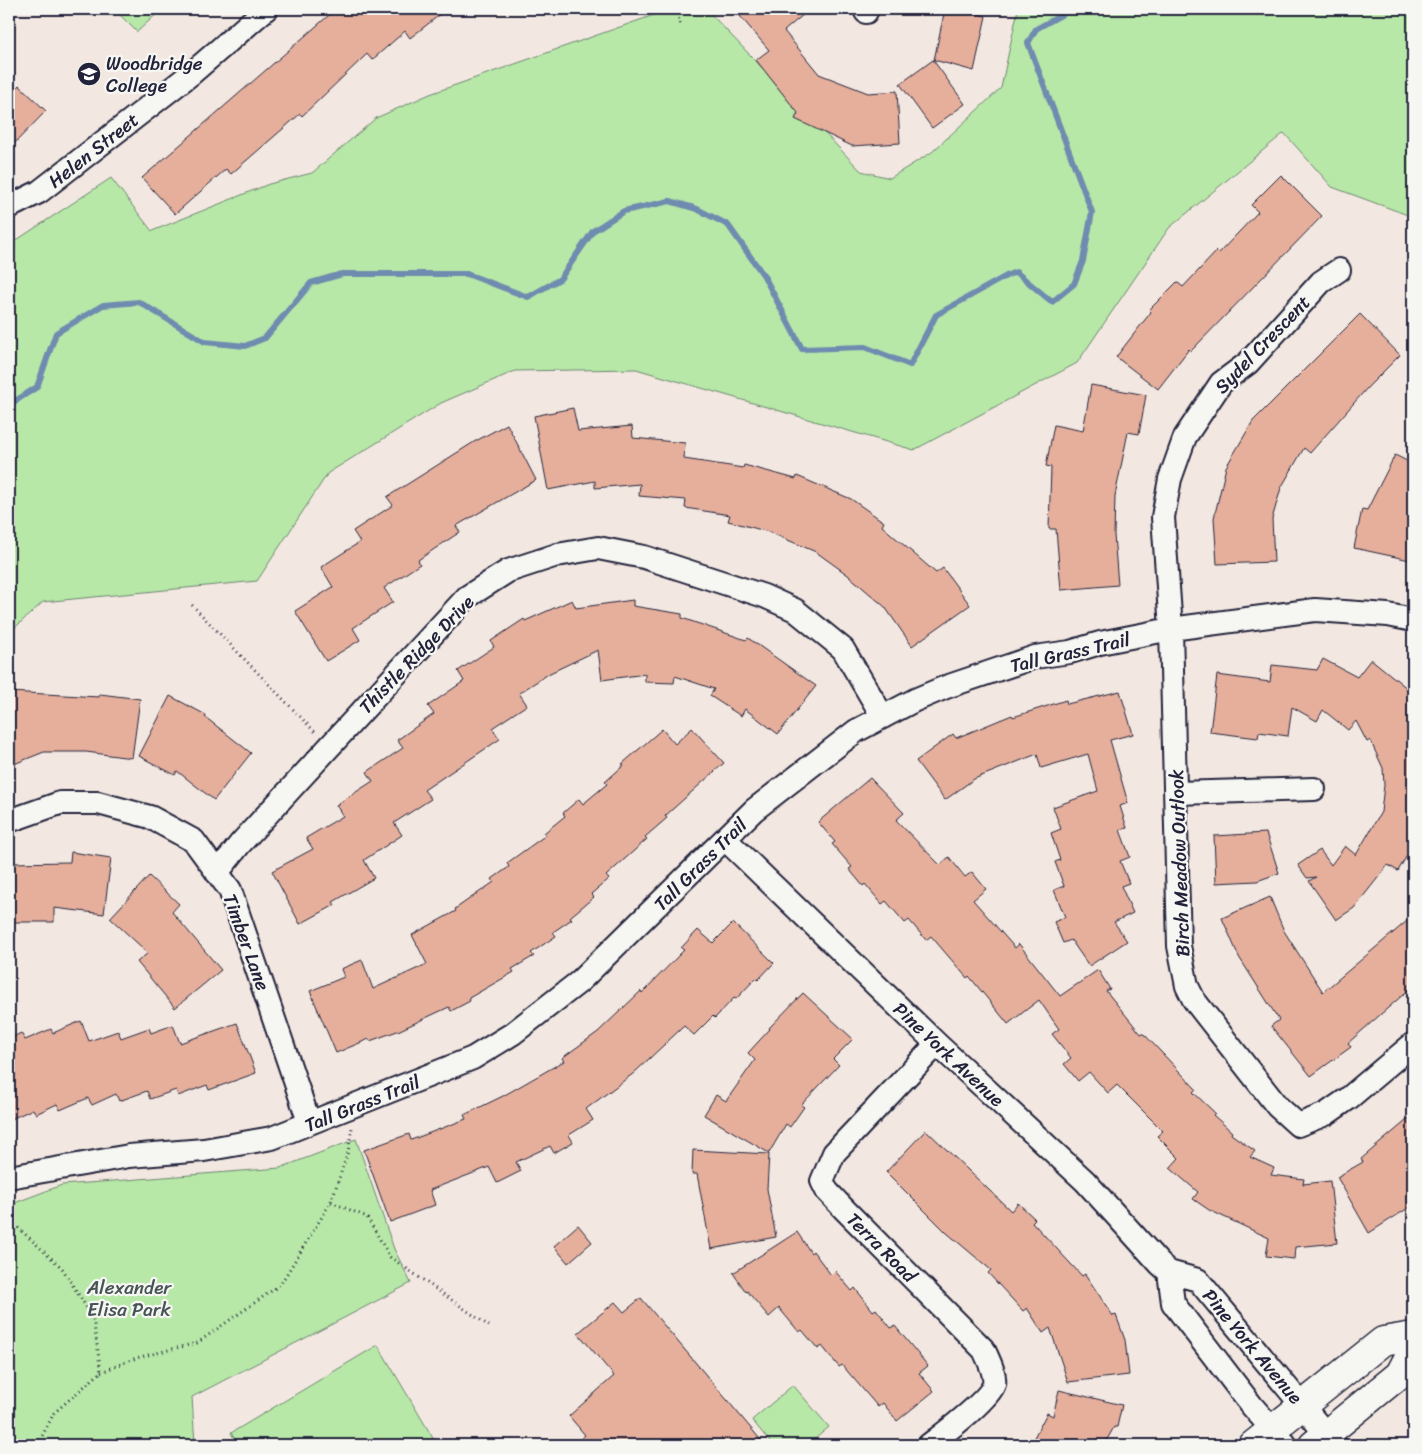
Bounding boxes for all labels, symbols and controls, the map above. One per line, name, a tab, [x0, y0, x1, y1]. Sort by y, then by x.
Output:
place label: Woodbridge College	[106, 47, 203, 102]
school or university icon: Woodbridge College	[76, 61, 102, 87]
street label: Helen Street	[41, 104, 146, 197]
street label: Sydel Crescent	[1206, 287, 1318, 402]
street label: Thistle Ridge Drive	[350, 587, 482, 722]
street label: Tall Grass Trail	[1007, 623, 1134, 682]
street label: Birch Meadow Outlook	[1160, 769, 1199, 957]
street label: Tall Grass Trail	[646, 809, 756, 919]
street label: Timber Lane	[214, 889, 279, 996]
street label: Pine York Avenue	[885, 994, 1012, 1115]
street label: Tall Grass Trail	[299, 1065, 425, 1142]
street label: Terra Road	[838, 1204, 926, 1292]
park label: Alexander Elisa Park	[86, 1271, 172, 1326]
street label: Pine York Avenue	[1194, 1281, 1311, 1412]

